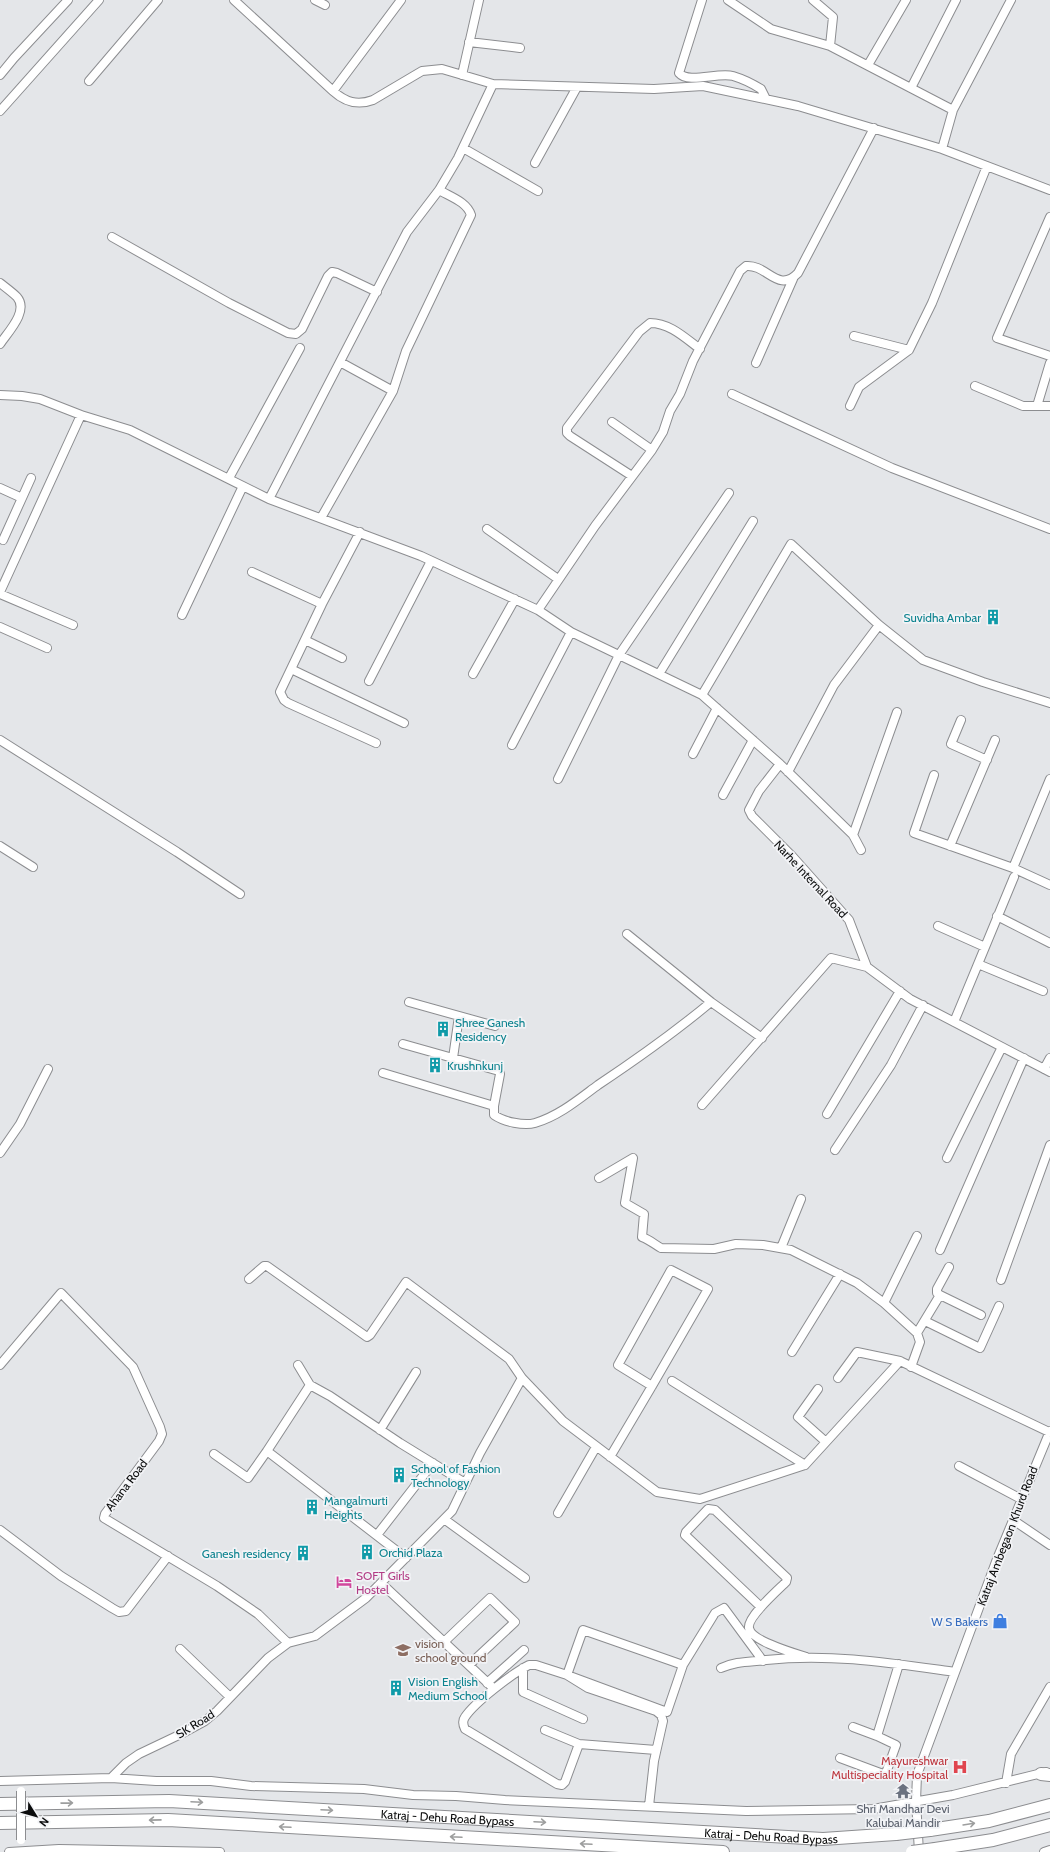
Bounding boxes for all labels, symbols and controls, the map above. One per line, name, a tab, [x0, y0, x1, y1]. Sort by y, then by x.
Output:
building icon: Suvidha Ambar	[984, 608, 1002, 626]
place label: Suvidha Ambar	[904, 610, 981, 625]
street label: Narhe Internal Road	[771, 837, 851, 921]
place label: Shree Ganesh Residency	[455, 1015, 525, 1044]
building icon: Shree Ganesh Residency	[434, 1020, 452, 1038]
building icon: Krushnkunj	[426, 1056, 444, 1074]
place label: Krushnkunj	[447, 1058, 503, 1073]
street label: Ahana Road	[102, 1456, 150, 1514]
place label: School of Fashion Technology	[411, 1461, 501, 1490]
street label: Katraj Ambegaon Khurd Road	[973, 1464, 1041, 1608]
building icon: School of Fashion Technology	[390, 1466, 408, 1484]
place label: Mangalmurti Heights	[324, 1493, 388, 1522]
building icon: Mangalmurti Heights	[303, 1498, 321, 1516]
building icon: Orchid Plaza	[358, 1543, 376, 1561]
building icon: Ganesh residency	[294, 1544, 312, 1562]
place label: Orchid Plaza	[379, 1545, 443, 1560]
place label: Ganesh residency	[202, 1546, 291, 1561]
place label: SOFT Girls Hostel	[356, 1568, 410, 1597]
hotel icon: SOFT Girls Hostel	[335, 1573, 353, 1591]
shop icon: W S Bakers	[991, 1612, 1009, 1630]
place label: W S Bakers	[931, 1614, 988, 1629]
place label: vision school ground	[415, 1636, 487, 1665]
school or university icon: vision school ground	[394, 1641, 412, 1659]
place label: Vision English Medium School	[408, 1674, 488, 1703]
building icon: Vision English Medium School	[387, 1679, 405, 1697]
street label: SK Road	[173, 1706, 217, 1742]
place label: Mayureshwar Multispeciality Hospital	[831, 1753, 948, 1782]
hospital icon: Mayureshwar Multispeciality Hospital	[951, 1758, 969, 1776]
temple icon: Shri Mandhar Devi Kalubai Mandir	[894, 1782, 912, 1800]
north arrow	[16, 1796, 56, 1836]
one-way arrow	[60, 1799, 73, 1806]
one-way arrow	[190, 1799, 203, 1806]
place label: Shri Mandhar Devi Kalubai Mandir	[856, 1801, 950, 1830]
one-way arrow	[320, 1806, 333, 1813]
street label: Katraj - Dehu Road Bypass	[380, 1806, 515, 1829]
text: N	[36, 1815, 52, 1829]
one-way arrow	[149, 1816, 162, 1824]
one-way arrow	[533, 1819, 546, 1826]
one-way arrow	[962, 1820, 975, 1828]
one-way arrow	[279, 1823, 292, 1830]
street label: Katraj - Dehu Road Bypass	[704, 1825, 838, 1847]
one-way arrow	[450, 1833, 463, 1840]
one-way arrow	[580, 1841, 593, 1848]

